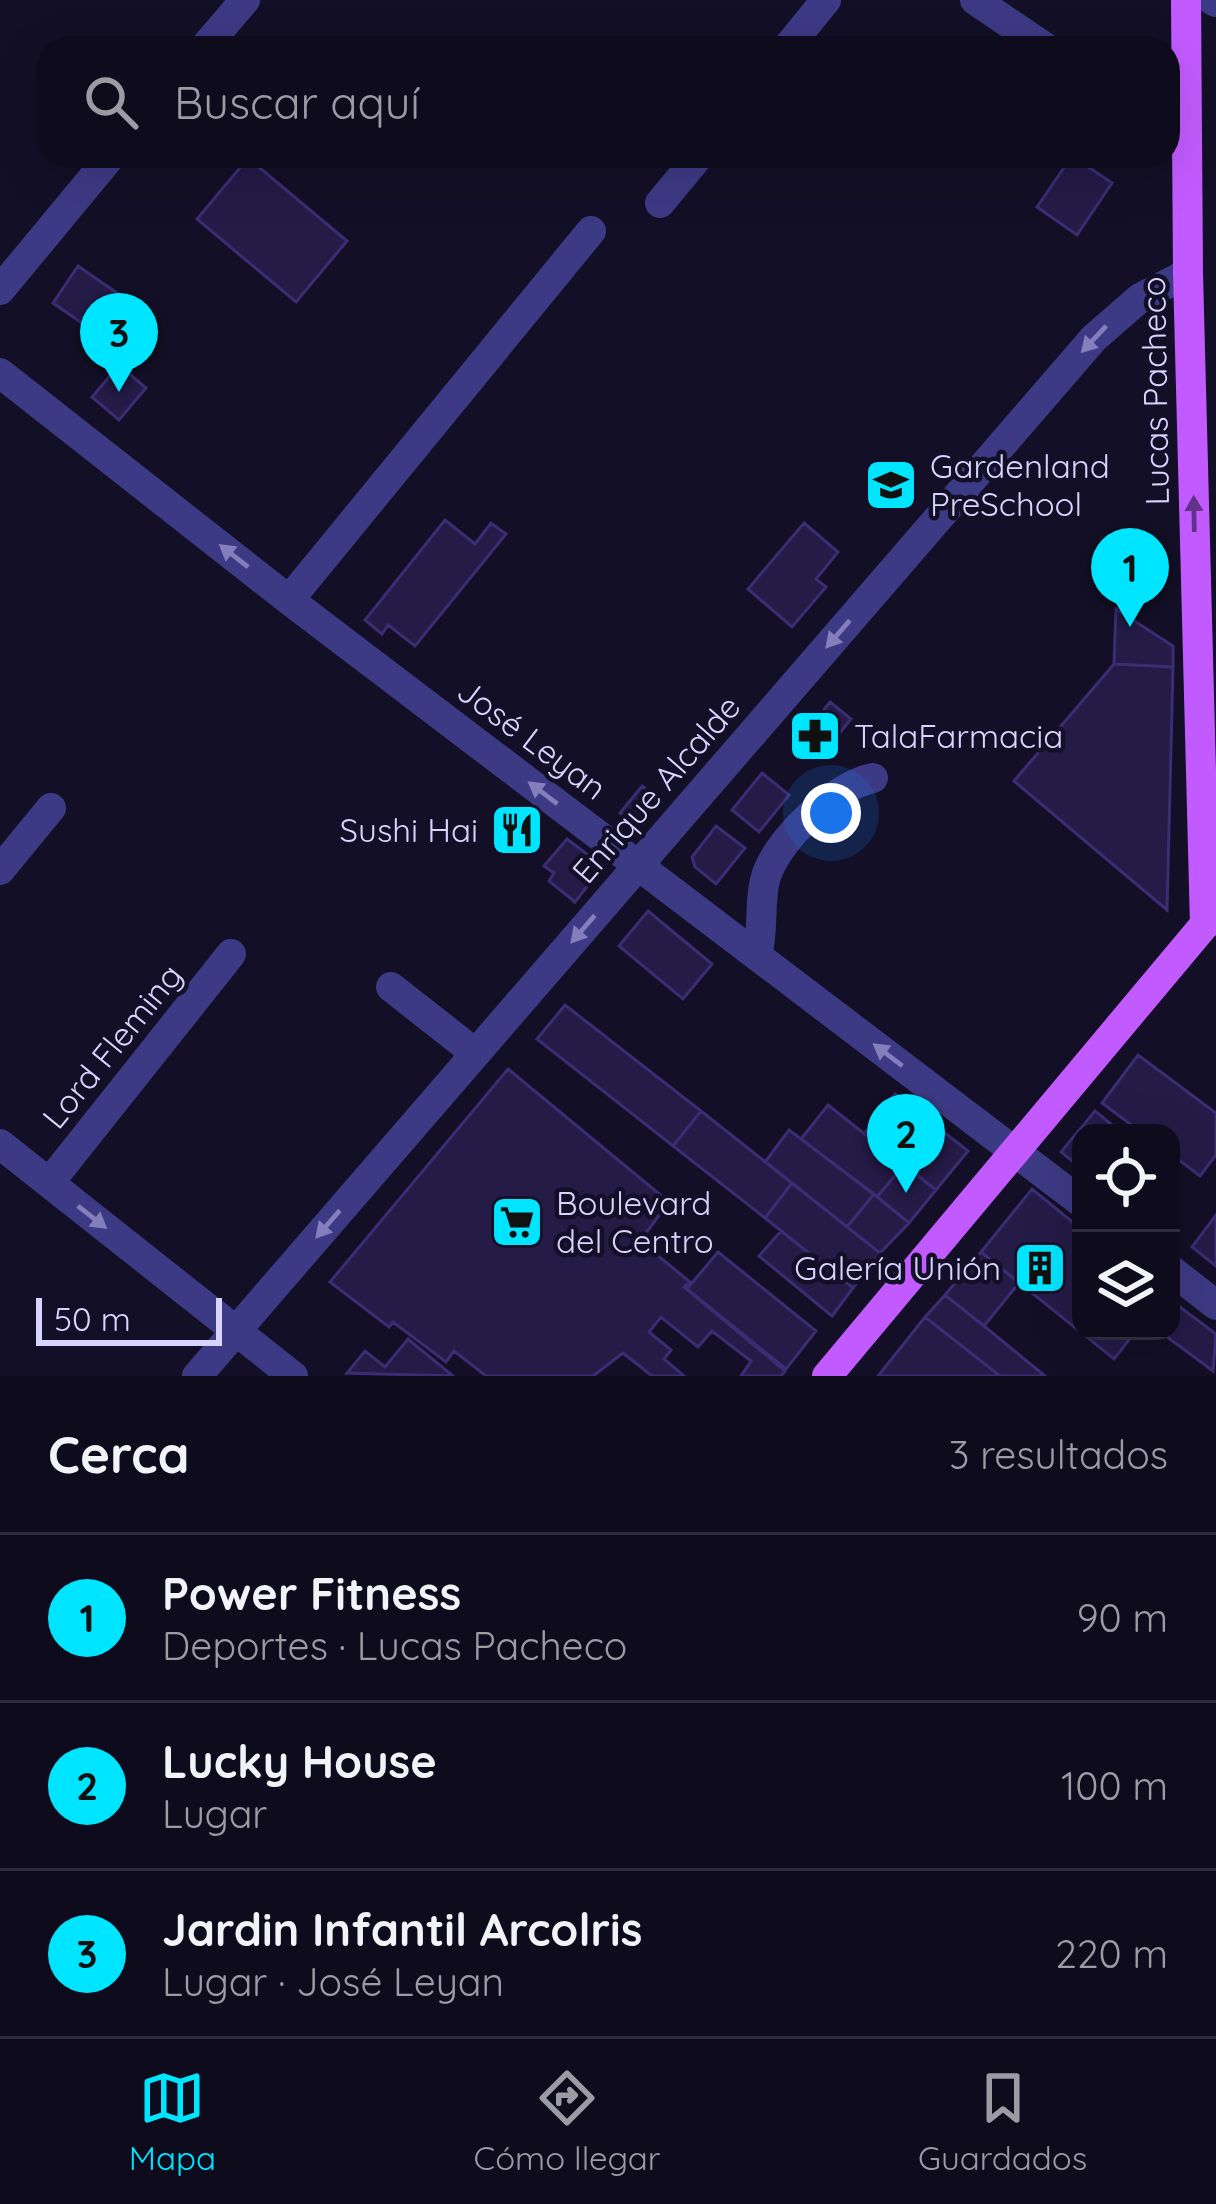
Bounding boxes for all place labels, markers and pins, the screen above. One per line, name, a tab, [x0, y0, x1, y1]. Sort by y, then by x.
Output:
pin: 3	[80, 293, 158, 392]
place label: Gardenland PreSchool	[930, 445, 1110, 524]
school or university icon: Gardenland PreSchool	[863, 457, 919, 513]
pin: 1	[1091, 528, 1169, 627]
pharmacy icon: TalaFarmacia	[787, 708, 843, 764]
place label: TalaFarmacia	[854, 715, 1063, 756]
restaurant icon: Sushi Hai	[489, 802, 545, 858]
place label: Sushi Hai	[340, 809, 478, 850]
pin: 2	[867, 1094, 945, 1193]
place label: Boulevard del Centro	[556, 1182, 714, 1261]
supermarket icon: Boulevard del Centro	[489, 1194, 545, 1250]
building icon: Galería Unión	[1012, 1240, 1068, 1296]
place label: Galería Unión	[794, 1247, 1001, 1288]

